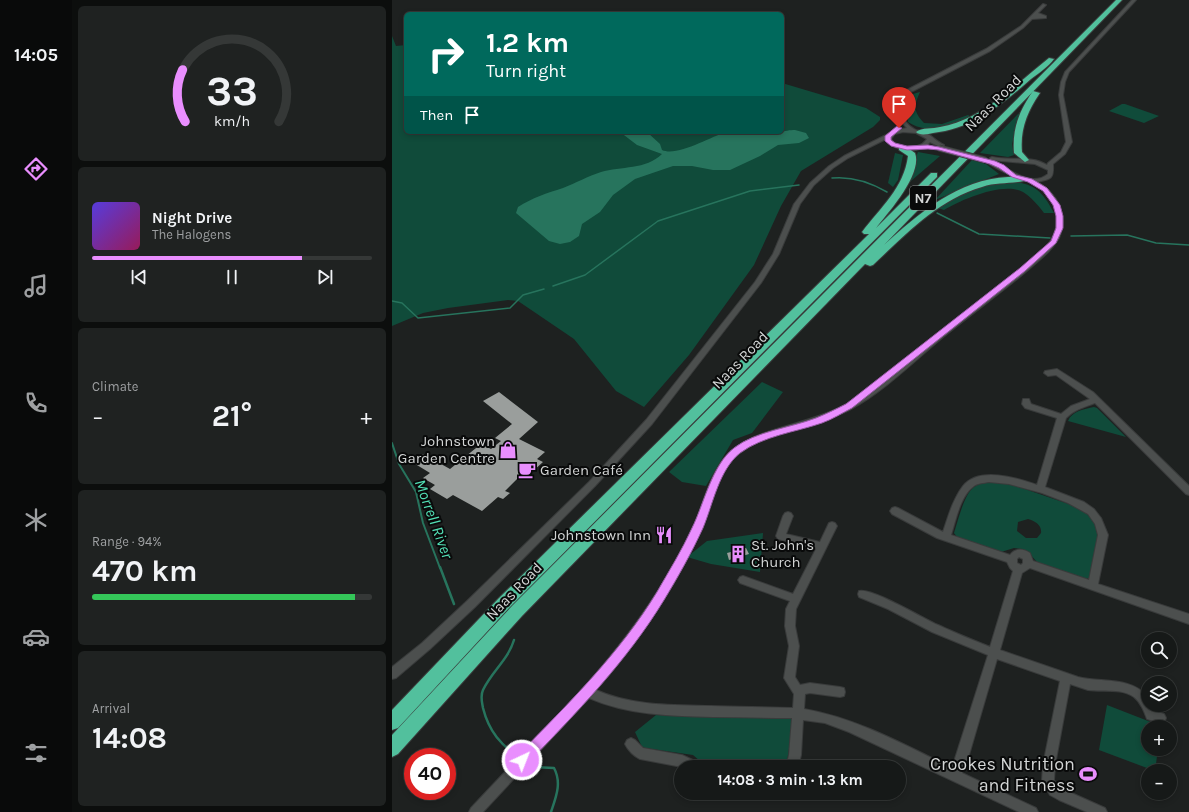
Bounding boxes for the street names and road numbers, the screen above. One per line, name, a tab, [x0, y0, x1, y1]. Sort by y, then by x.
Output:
street label: Naas Road	[961, 71, 1025, 135]
road number: N7	[910, 186, 936, 210]
street label: Naas Road	[708, 328, 772, 392]
street label: Naas Road	[482, 559, 546, 623]

